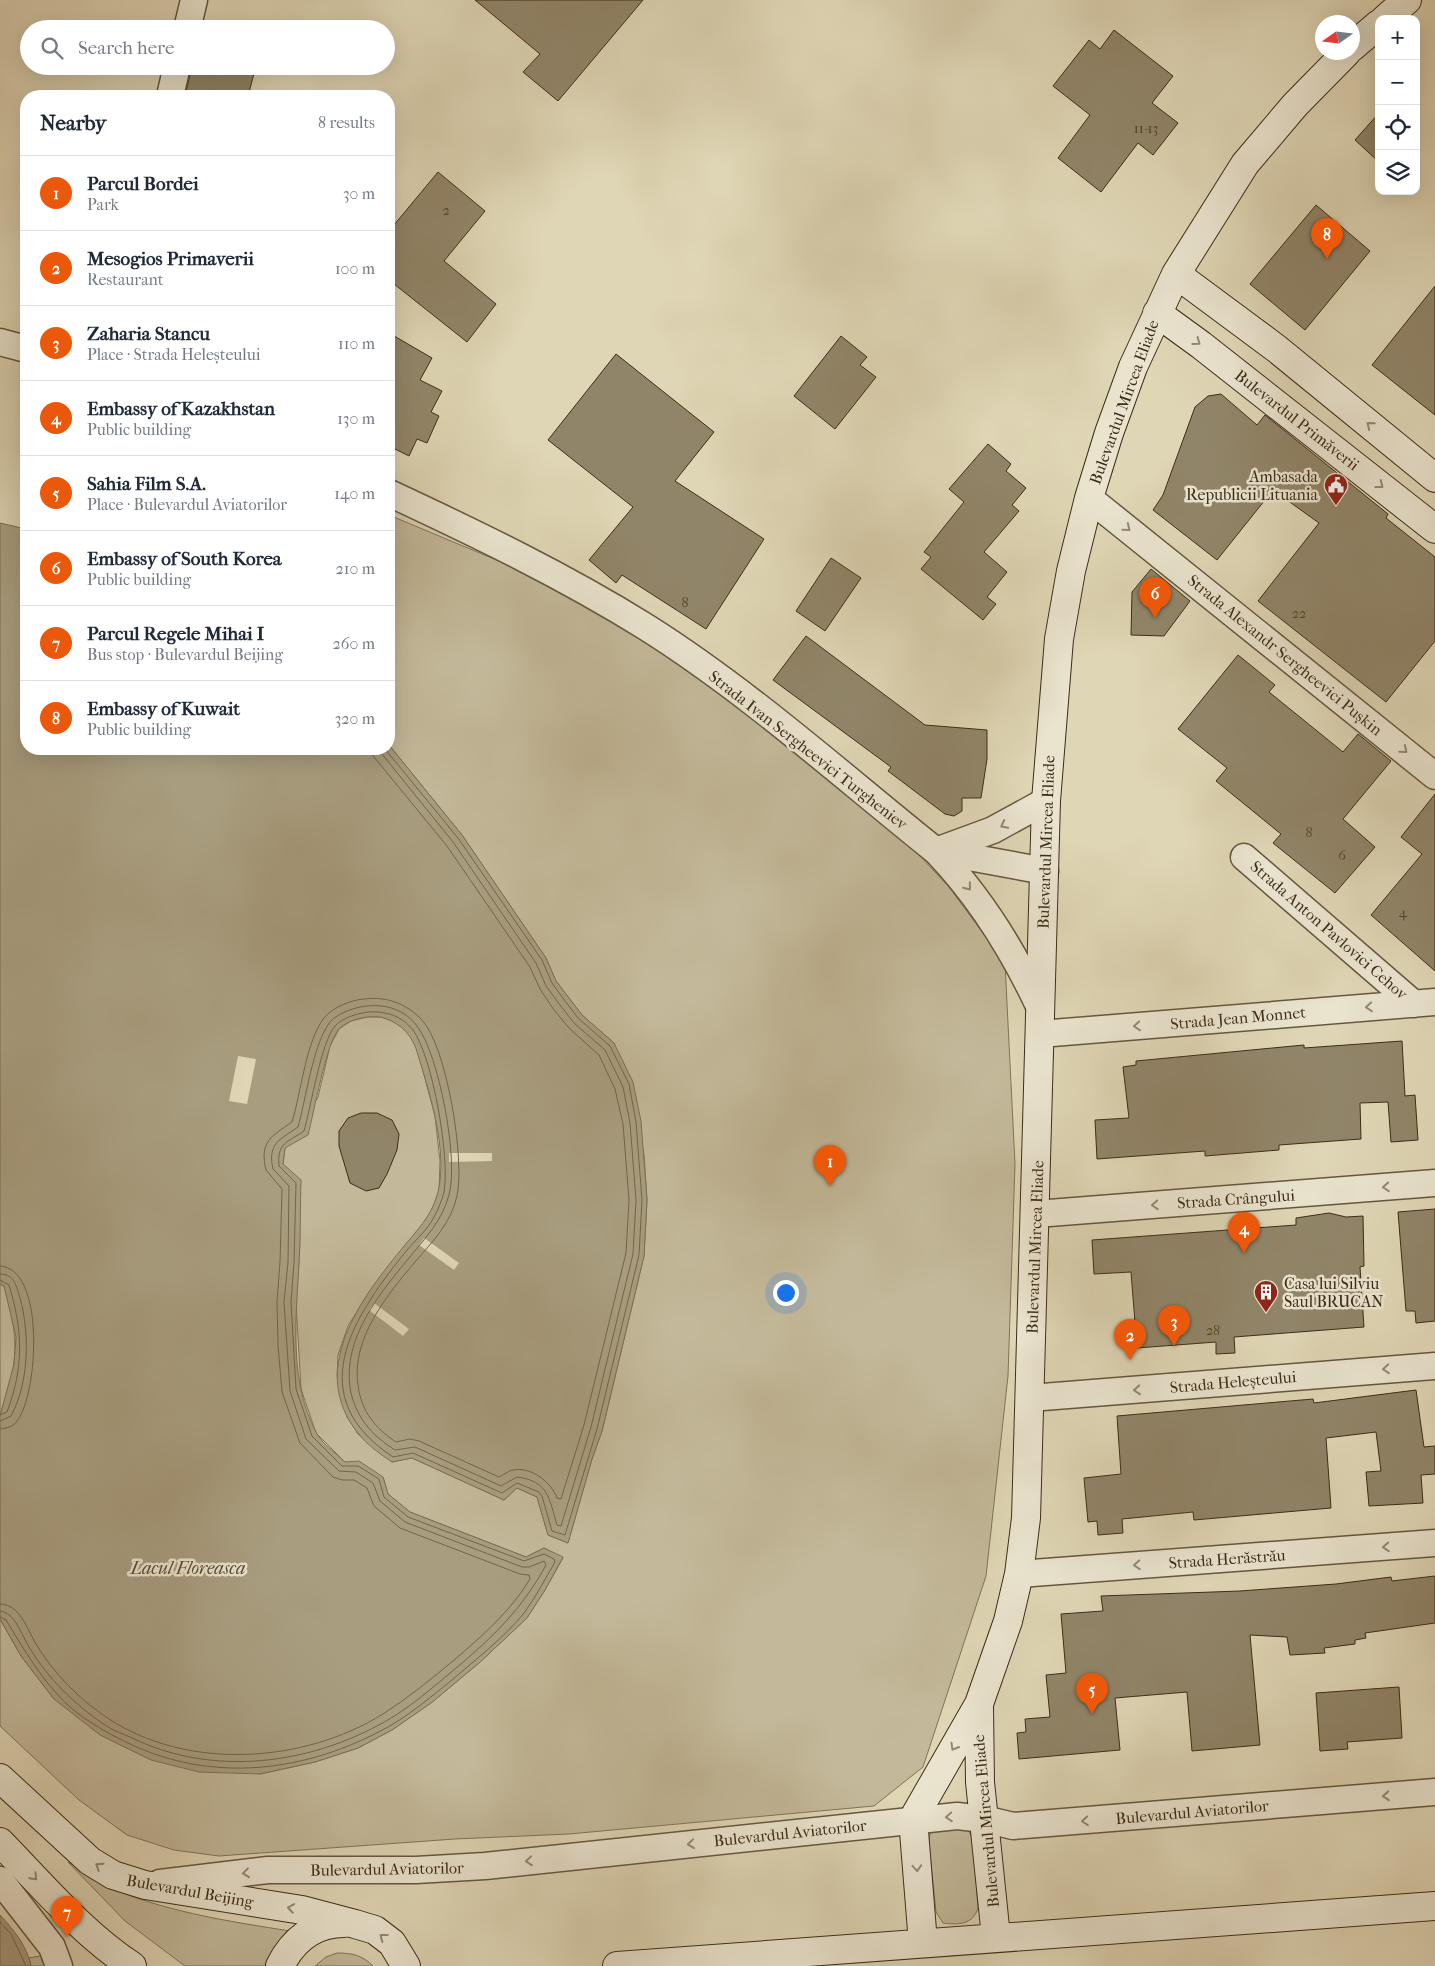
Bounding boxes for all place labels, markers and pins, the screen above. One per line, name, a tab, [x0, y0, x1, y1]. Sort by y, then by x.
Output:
pin: 8	[1311, 218, 1343, 259]
place label: Ambasada Republicii Lituania	[1186, 467, 1319, 504]
public building icon: Ambasada Republicii Lituania	[1323, 472, 1349, 506]
pin: 6	[1139, 577, 1171, 618]
pin: 1	[814, 1145, 846, 1186]
pin: 4	[1228, 1212, 1260, 1253]
place label: Casa lui Silviu Saul BRUCAN	[1284, 1274, 1384, 1311]
building icon: Casa lui Silviu Saul BRUCAN	[1253, 1279, 1279, 1313]
pin: 3	[1158, 1305, 1190, 1346]
pin: 2	[1114, 1319, 1146, 1360]
pin: 5	[1076, 1673, 1108, 1714]
pin: 7	[51, 1896, 83, 1937]

